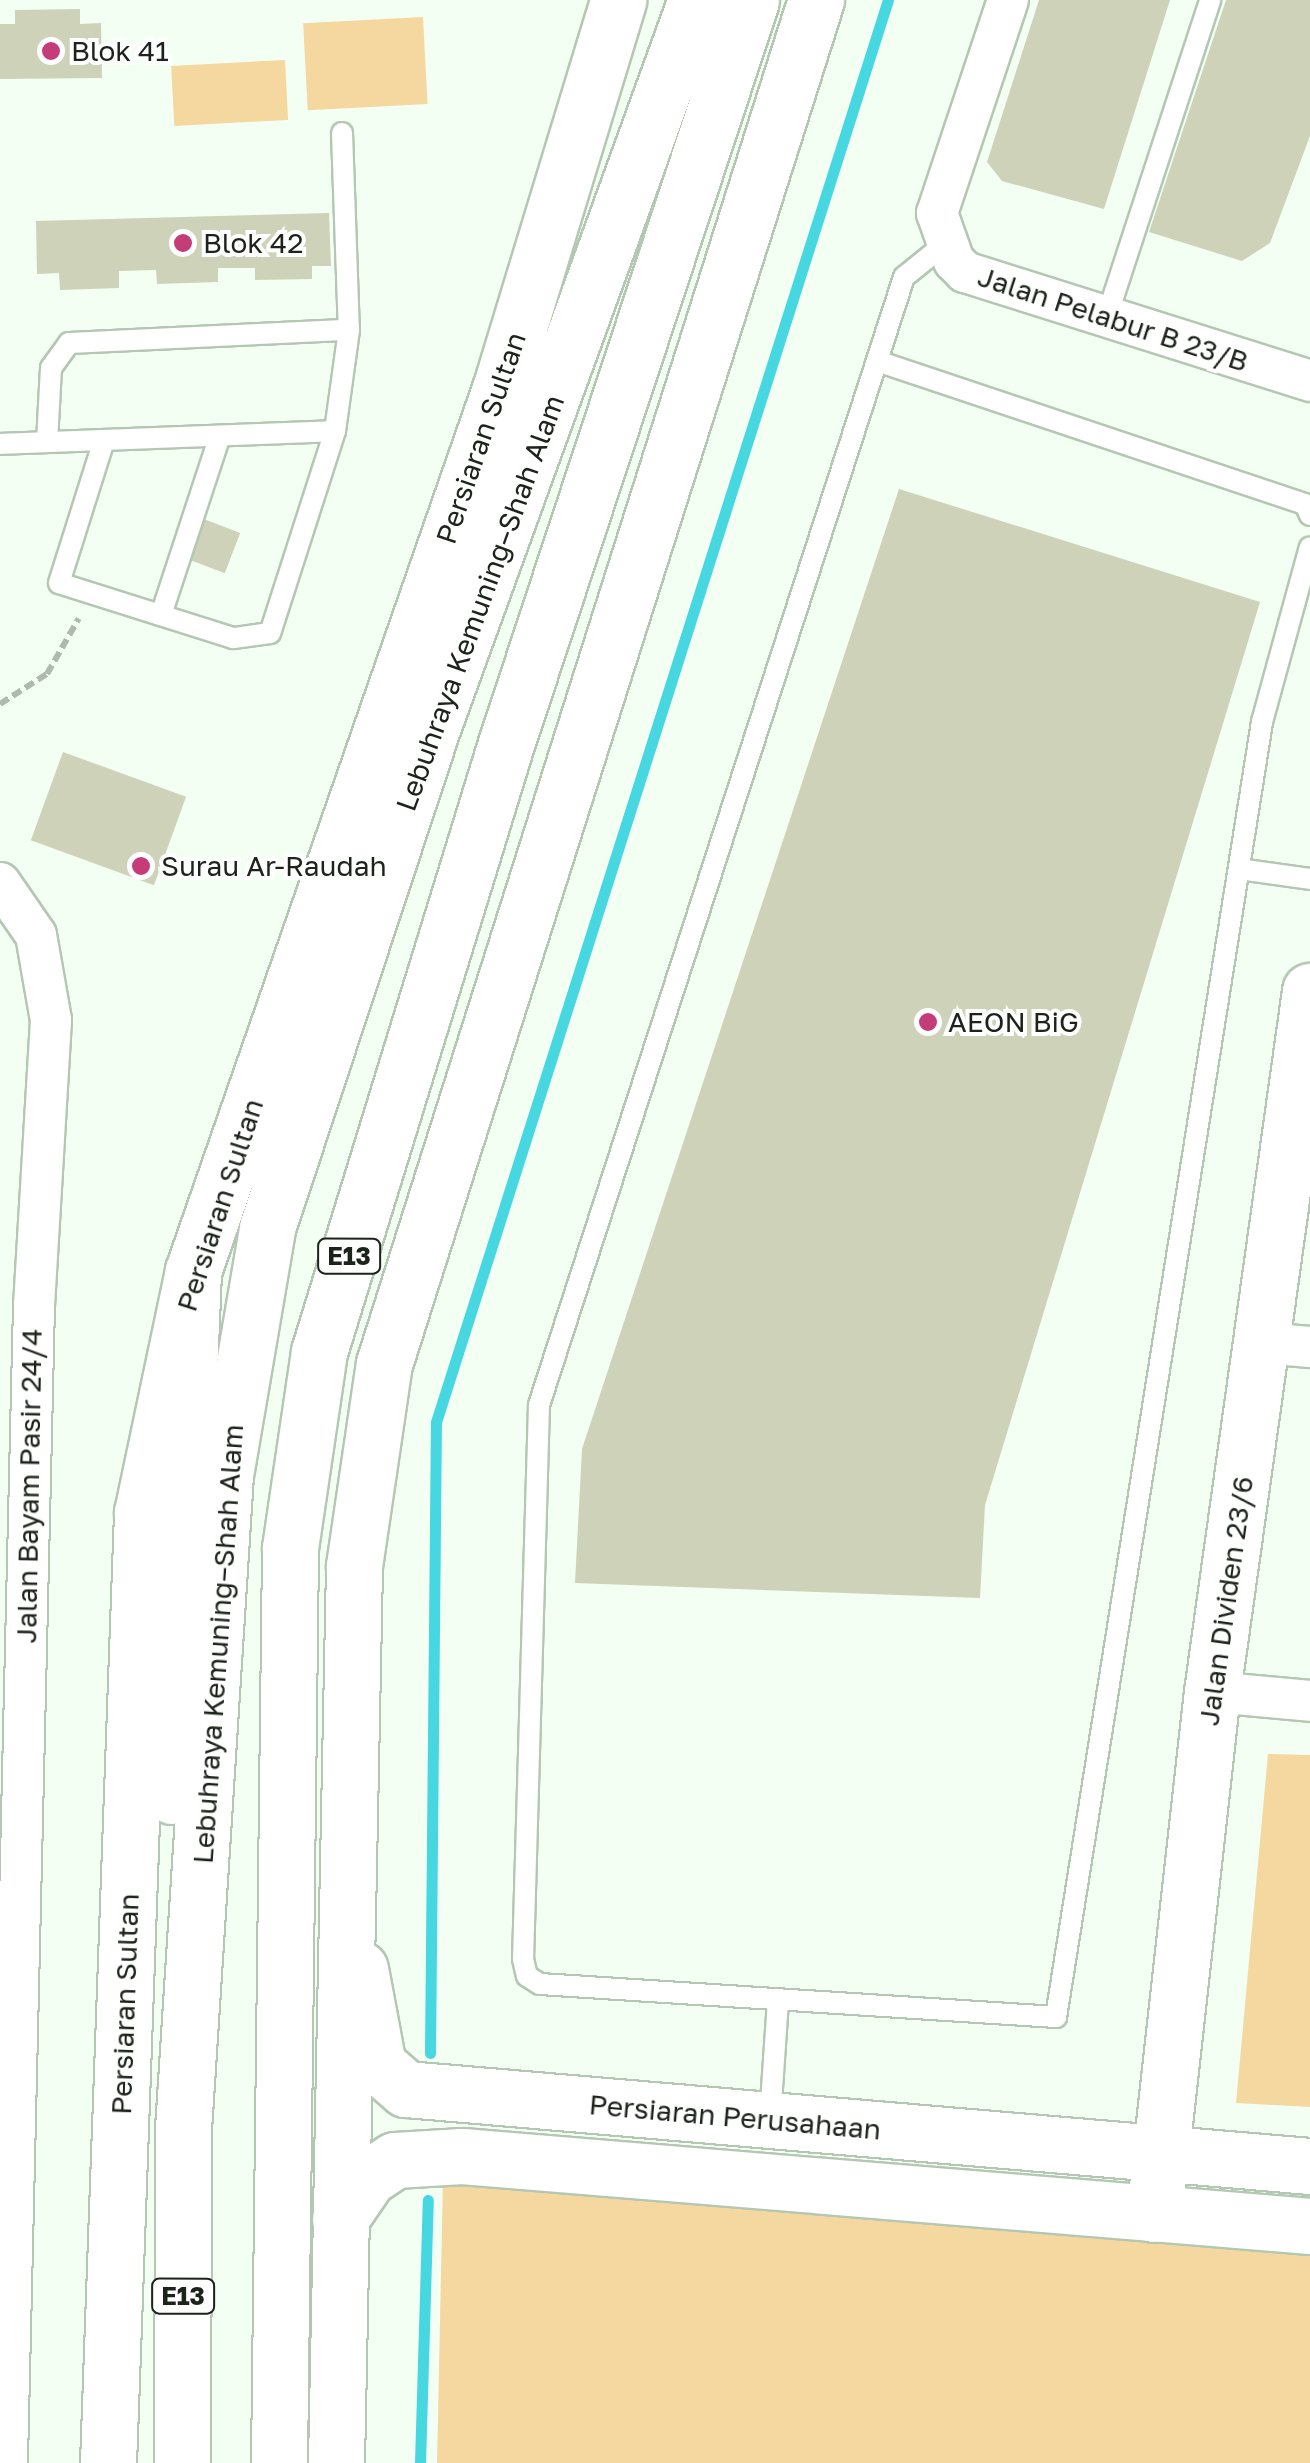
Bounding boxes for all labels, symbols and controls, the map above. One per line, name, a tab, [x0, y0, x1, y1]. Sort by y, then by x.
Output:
place label: Blok 41	[71, 34, 169, 68]
marker: Blok 41	[40, 40, 62, 62]
place label: Blok 42	[203, 226, 303, 260]
marker: Blok 42	[172, 232, 194, 254]
street label: Jalan Pelabur B 23/B	[974, 259, 1252, 379]
street label: Persiaran Sultan	[429, 328, 533, 548]
street label: Lebuhraya Kemuning–Shah Alam	[389, 390, 571, 816]
place label: Surau Ar-Raudah	[161, 849, 387, 883]
marker: Surau Ar-Raudah	[130, 855, 152, 877]
place label: AEON BiG	[948, 1005, 1079, 1039]
marker: AEON BiG	[917, 1011, 939, 1033]
street label: Persiaran Sultan	[170, 1094, 270, 1316]
road number: E13	[316, 1236, 382, 1276]
street label: Jalan Bayam Pasir 24/4	[9, 1328, 49, 1644]
street label: Lebuhraya Kemuning–Shah Alam	[186, 1423, 250, 1865]
street label: Jalan Dividen 23/6	[1192, 1474, 1260, 1728]
street label: Persiaran Sultan	[104, 1893, 146, 2115]
street label: Persiaran Perusahaan	[588, 2087, 882, 2147]
road number: E13	[150, 2276, 216, 2316]

